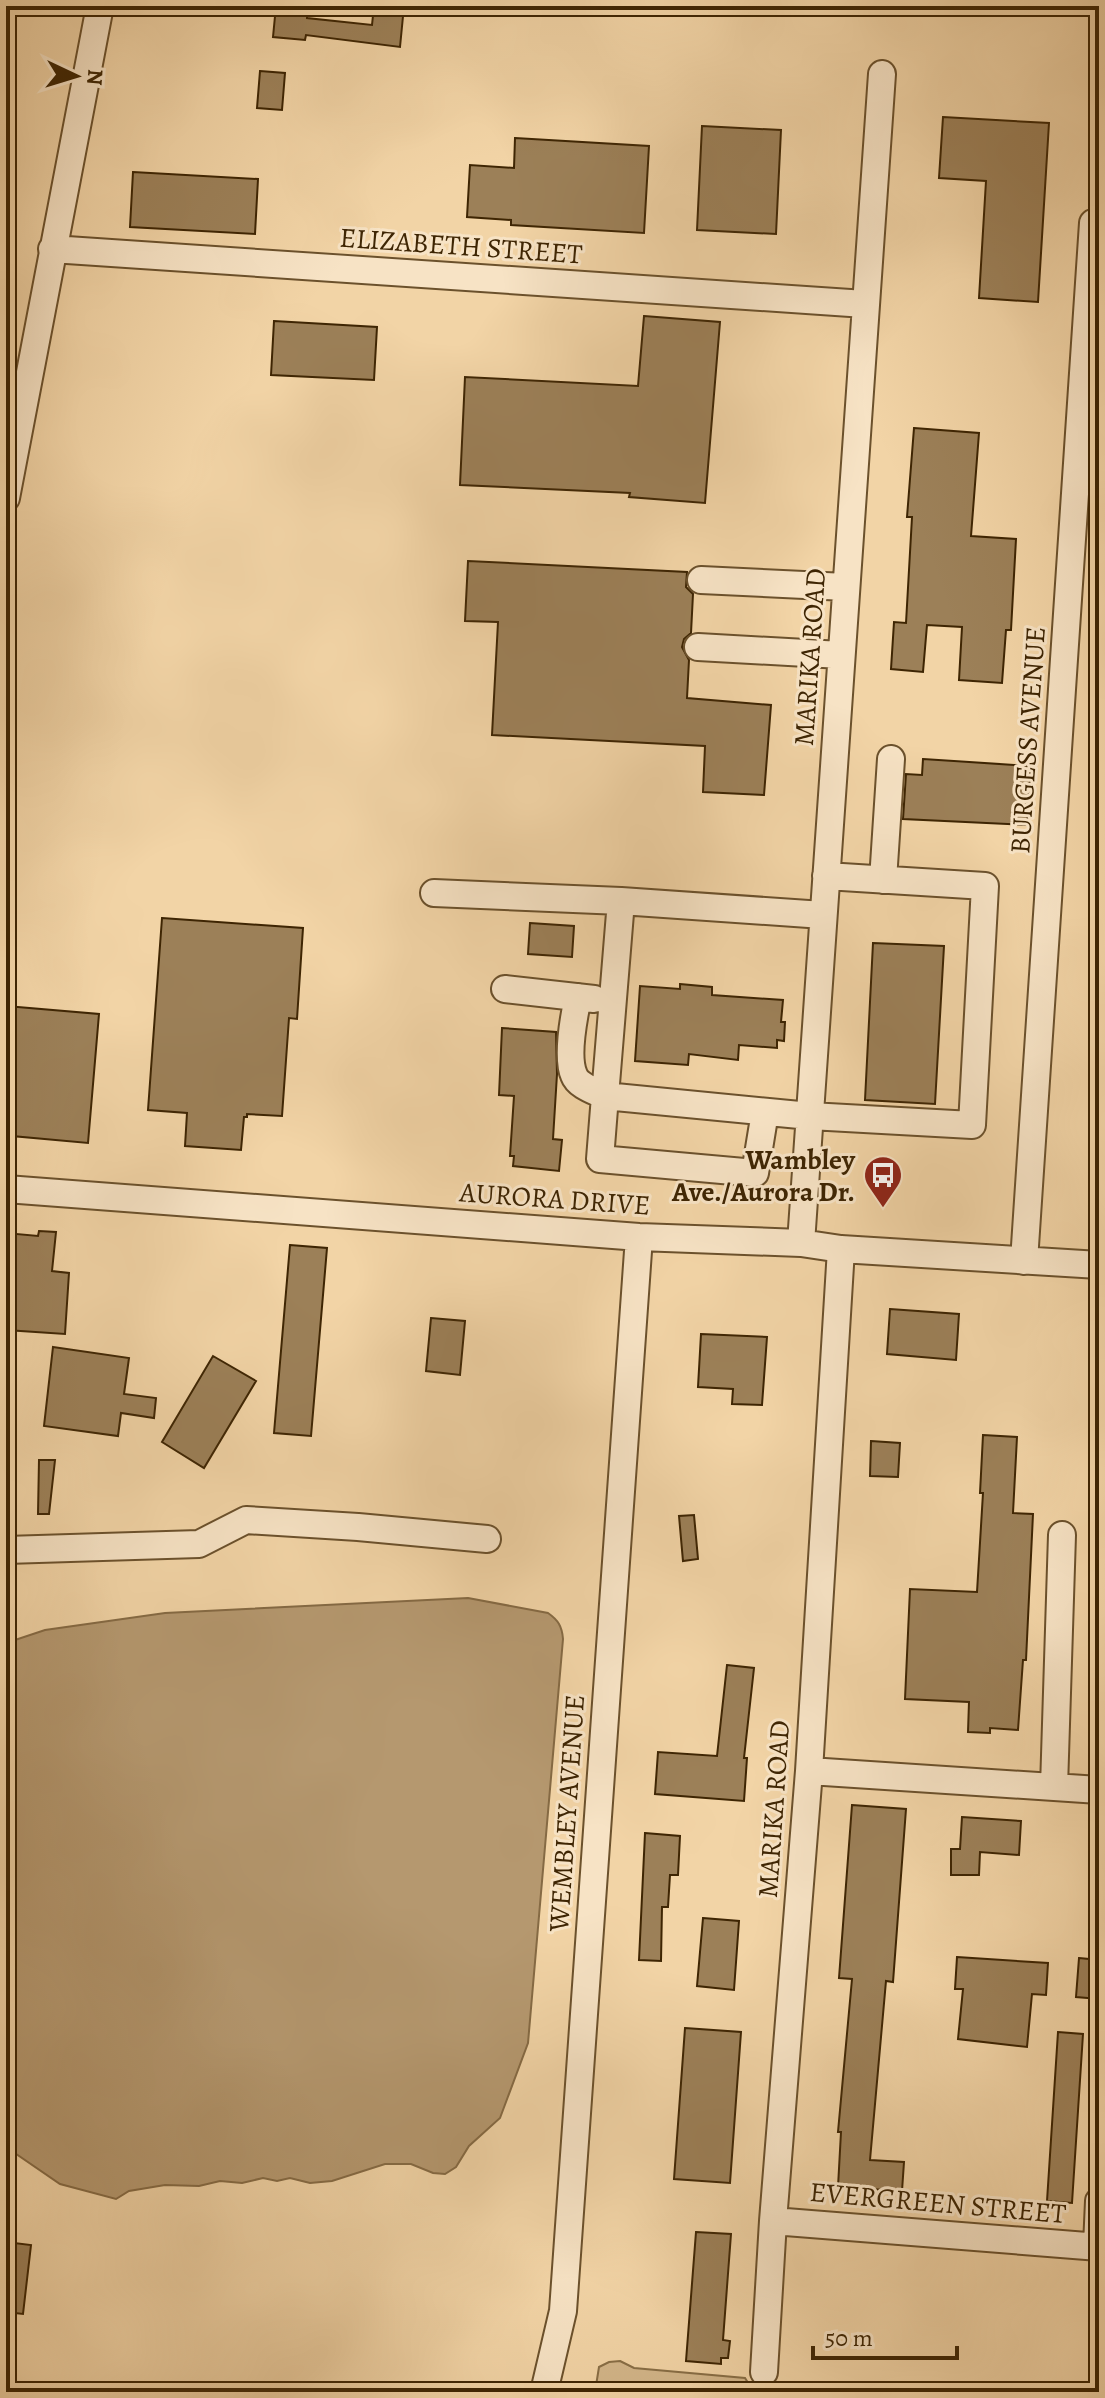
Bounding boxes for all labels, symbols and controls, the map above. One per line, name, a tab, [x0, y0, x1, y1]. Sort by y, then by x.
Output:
north arrow	[36, 36, 116, 116]
text: N	[79, 68, 110, 86]
street label: ELIZABETH STREET	[338, 219, 584, 273]
street label: MARIKA ROAD	[785, 567, 835, 747]
street label: BURGESS AVENUE	[1001, 625, 1055, 855]
place label: Wambley Ave./Aurora Dr.	[671, 1141, 856, 1211]
bus stop icon: Wambley Ave./Aurora Dr.	[862, 1154, 904, 1209]
street label: AURORA DRIVE	[457, 1173, 651, 1225]
street label: WEMBLEY AVENUE	[540, 1693, 594, 1934]
street label: MARIKA ROAD	[749, 1719, 799, 1899]
street label: EVERGREEN STREET	[808, 2173, 1068, 2233]
scale bar	[813, 2310, 957, 2360]
text: 50 m	[825, 2322, 873, 2354]

